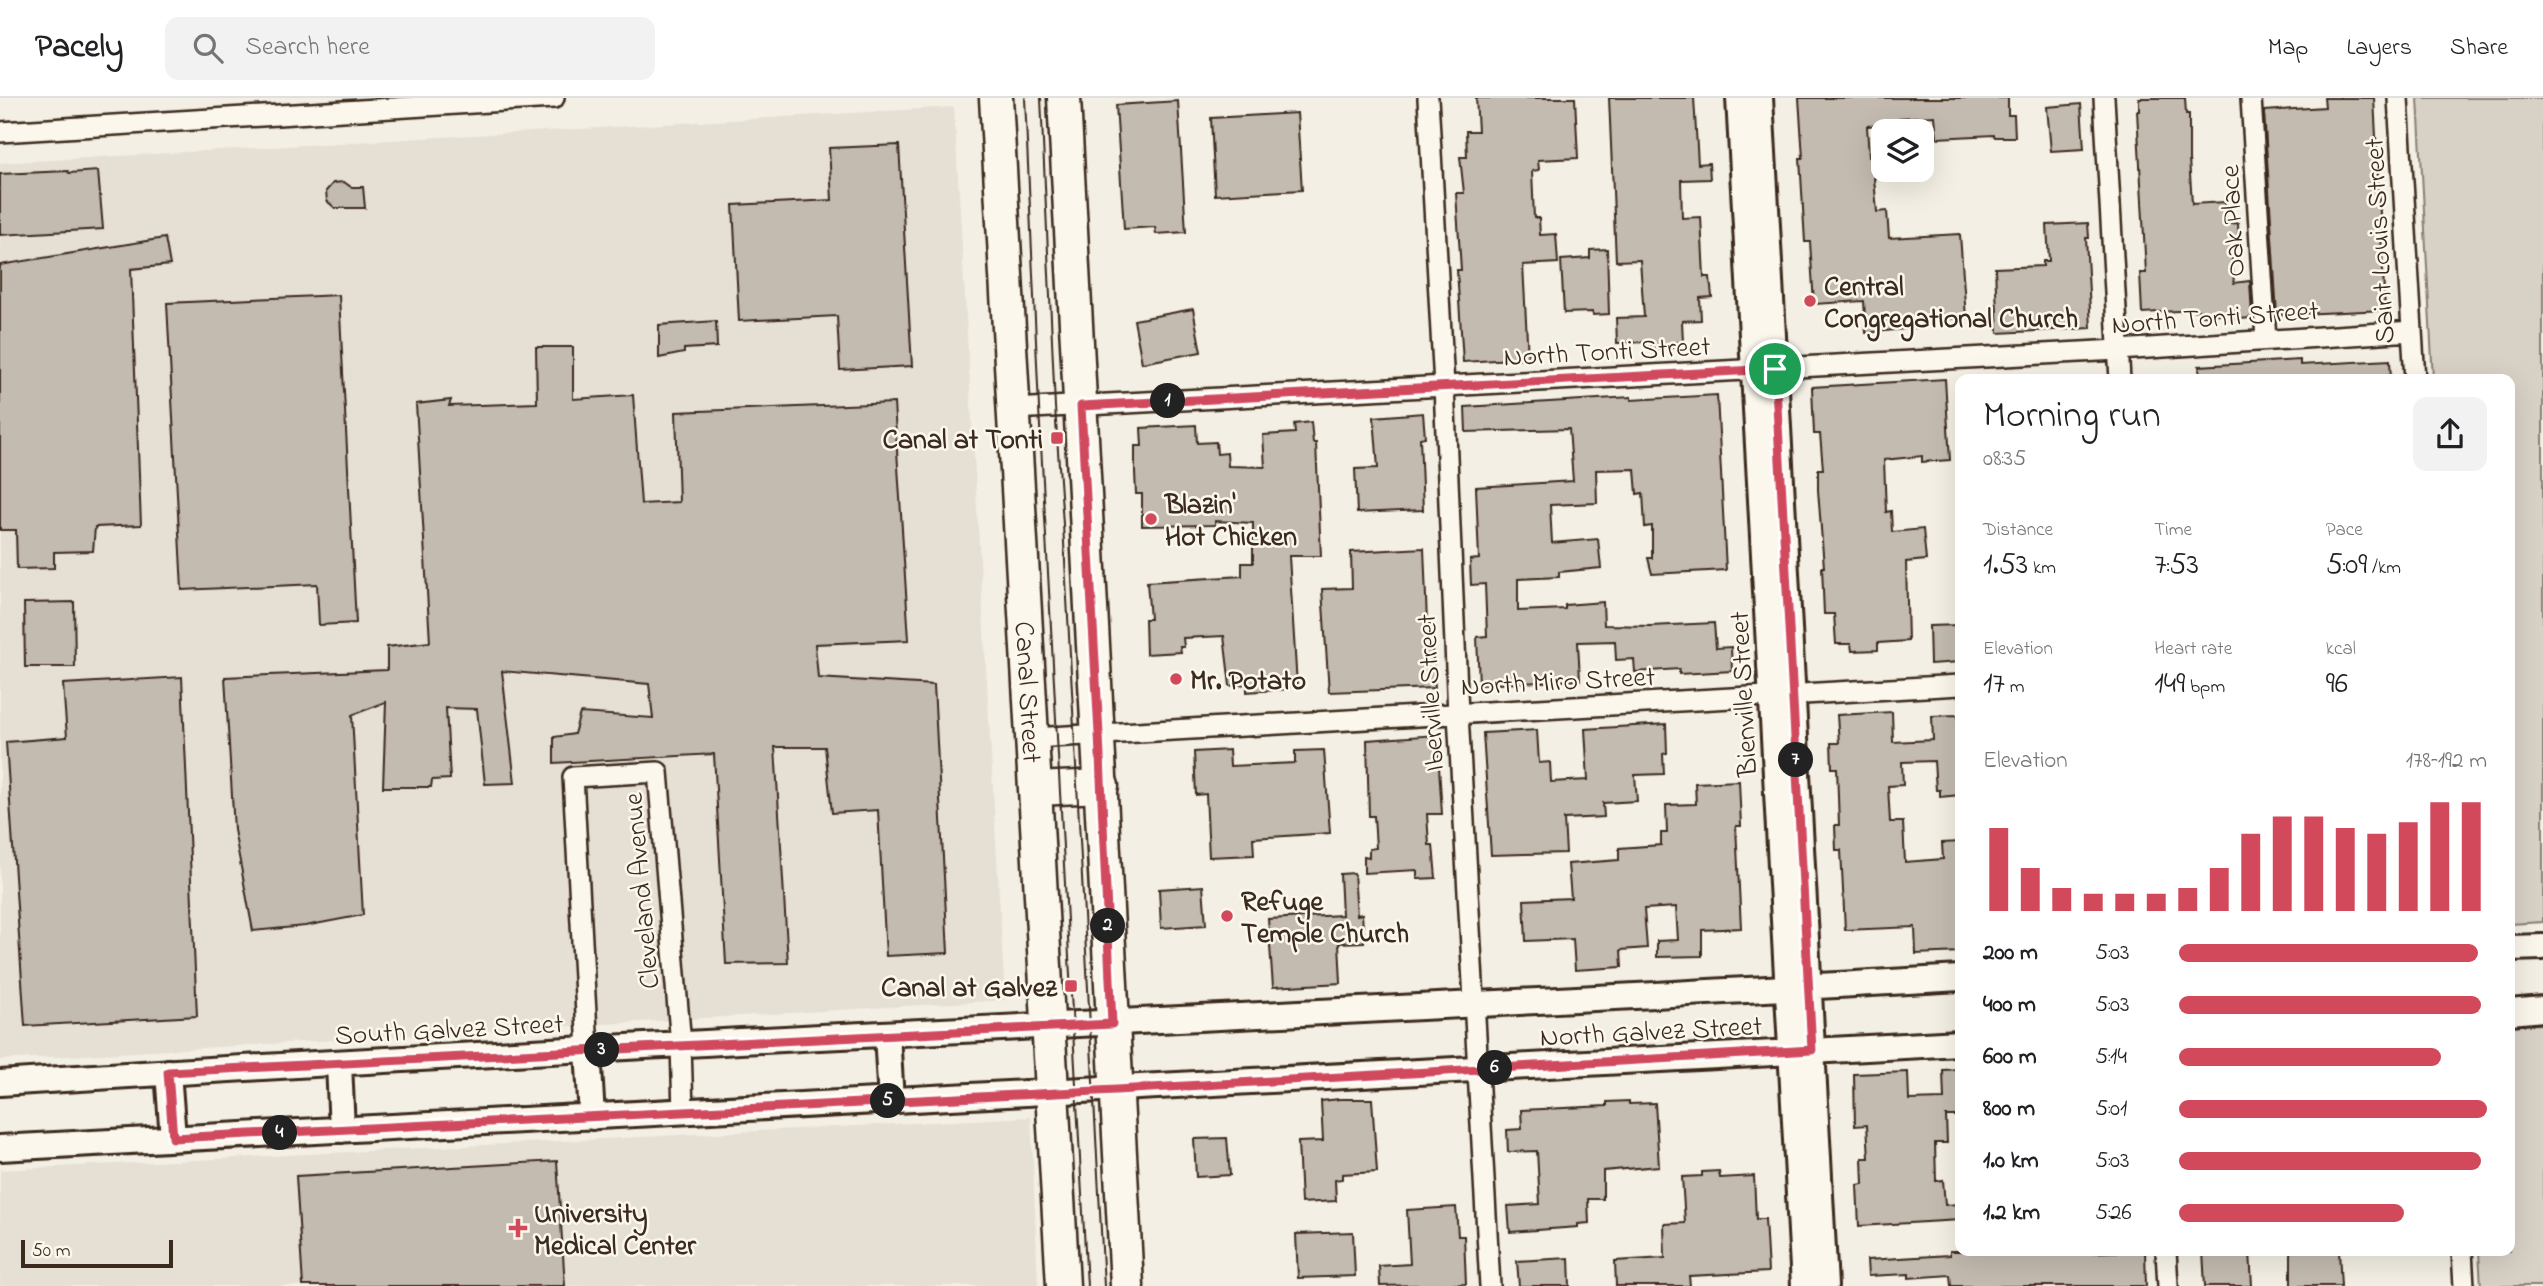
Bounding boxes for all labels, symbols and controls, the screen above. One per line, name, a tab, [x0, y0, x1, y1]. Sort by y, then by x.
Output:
search box	[165, 17, 655, 80]
text: Pacely	[35, 24, 123, 72]
icon: search	[189, 29, 227, 67]
text: Search here	[245, 29, 370, 67]
text: Map	[2268, 31, 2308, 66]
text: Layers	[2346, 31, 2412, 66]
text: Share	[2450, 31, 2508, 66]
map controls	[1871, 119, 1934, 182]
button: layers	[1871, 119, 1934, 182]
street label: Saint Louis Street	[2356, 137, 2407, 345]
street label: Oak Place	[2211, 163, 2258, 278]
place label: Central Congregational Church	[1824, 268, 2078, 342]
street label: North Tonti Street	[2110, 292, 2320, 347]
marker: Central Congregational Church	[1802, 293, 1818, 309]
street label: North Tonti Street	[1503, 328, 1712, 379]
pin	[1745, 339, 1805, 399]
icon: arrive	[1756, 350, 1794, 388]
pin: 1	[1150, 384, 1186, 418]
text: 1	[1164, 387, 1171, 414]
text: Morning run	[1983, 389, 2161, 445]
button: share	[2413, 397, 2487, 471]
place label: Canal at Tonti	[883, 421, 1043, 462]
marker: Canal at Tonti	[1049, 430, 1065, 446]
text: 08:35	[1983, 443, 2026, 476]
place label: Blazin' Hot Chicken	[1163, 486, 1297, 559]
marker: Blazin' Hot Chicken	[1143, 511, 1159, 527]
text: Distance	[1983, 517, 2053, 544]
text: Time	[2154, 517, 2192, 544]
text: Pace	[2326, 517, 2363, 544]
text: 1.53	[1983, 544, 2028, 588]
text: 7:53	[2154, 544, 2199, 588]
text: 5:09	[2326, 544, 2367, 588]
text: km	[2028, 555, 2056, 582]
text: /km	[2367, 555, 2401, 582]
street label: Bienville Street	[1721, 610, 1770, 779]
street label: Iberville Street	[1408, 613, 1457, 773]
street label: Canal Street	[1002, 620, 1050, 764]
text: Elevation	[1983, 636, 2053, 663]
text: Heart rate	[2154, 636, 2232, 663]
text: kcal	[2326, 636, 2356, 663]
street label: North Miro Street	[1460, 658, 1656, 709]
place label: Mr. Potato	[1190, 662, 1306, 703]
text: 17	[1983, 663, 2005, 707]
text: 149	[2154, 663, 2185, 707]
text: 96	[2326, 663, 2348, 707]
marker: Mr. Potato	[1168, 671, 1184, 687]
text: m	[2005, 674, 2024, 701]
text: bpm	[2185, 674, 2225, 701]
pin: 7	[1778, 742, 1814, 778]
text: Elevation	[1983, 745, 2068, 778]
text: 178–192 m	[2406, 745, 2487, 778]
text: 7	[1792, 746, 1799, 773]
street label: Cleveland Avenue	[614, 790, 672, 991]
place label: Refuge Temple Church	[1241, 883, 1409, 956]
pin: 2	[1090, 908, 1126, 944]
marker: Refuge Temple Church	[1219, 908, 1235, 924]
text: 2	[1103, 912, 1112, 939]
text: 200 m	[1983, 937, 2038, 970]
text: 5:03	[2095, 937, 2130, 970]
place label: Canal at Galvez	[881, 969, 1058, 1010]
marker: Canal at Galvez	[1063, 978, 1079, 994]
text: 400 m	[1983, 989, 2036, 1022]
text: 5:03	[2095, 989, 2130, 1022]
street label: South Galvez Street	[334, 1005, 565, 1058]
street label: North Galvez Street	[1539, 1007, 1763, 1060]
pin: 3	[584, 1032, 620, 1068]
text: 3	[598, 1036, 605, 1063]
text: 600 m	[1983, 1041, 2037, 1074]
text: 5:14	[2095, 1041, 2127, 1074]
pin: 6	[1478, 1051, 1512, 1086]
text: 6	[1490, 1054, 1499, 1081]
pin: 5	[870, 1084, 906, 1118]
text: 5	[882, 1087, 893, 1114]
text: 800 m	[1983, 1093, 2035, 1126]
text: 5:01	[2095, 1093, 2127, 1126]
pin: 4	[262, 1116, 298, 1150]
text: 4	[276, 1119, 283, 1146]
text: 1.0 km	[1983, 1145, 2039, 1178]
text: 5:03	[2095, 1145, 2130, 1178]
place label: University Medical Center	[534, 1195, 697, 1268]
text: 1.2 km	[1983, 1197, 2040, 1230]
text: 5:26	[2095, 1197, 2132, 1230]
marker: University Medical Center	[508, 1218, 528, 1238]
scale bar	[21, 1237, 173, 1269]
text: 50 m	[32, 1238, 71, 1265]

